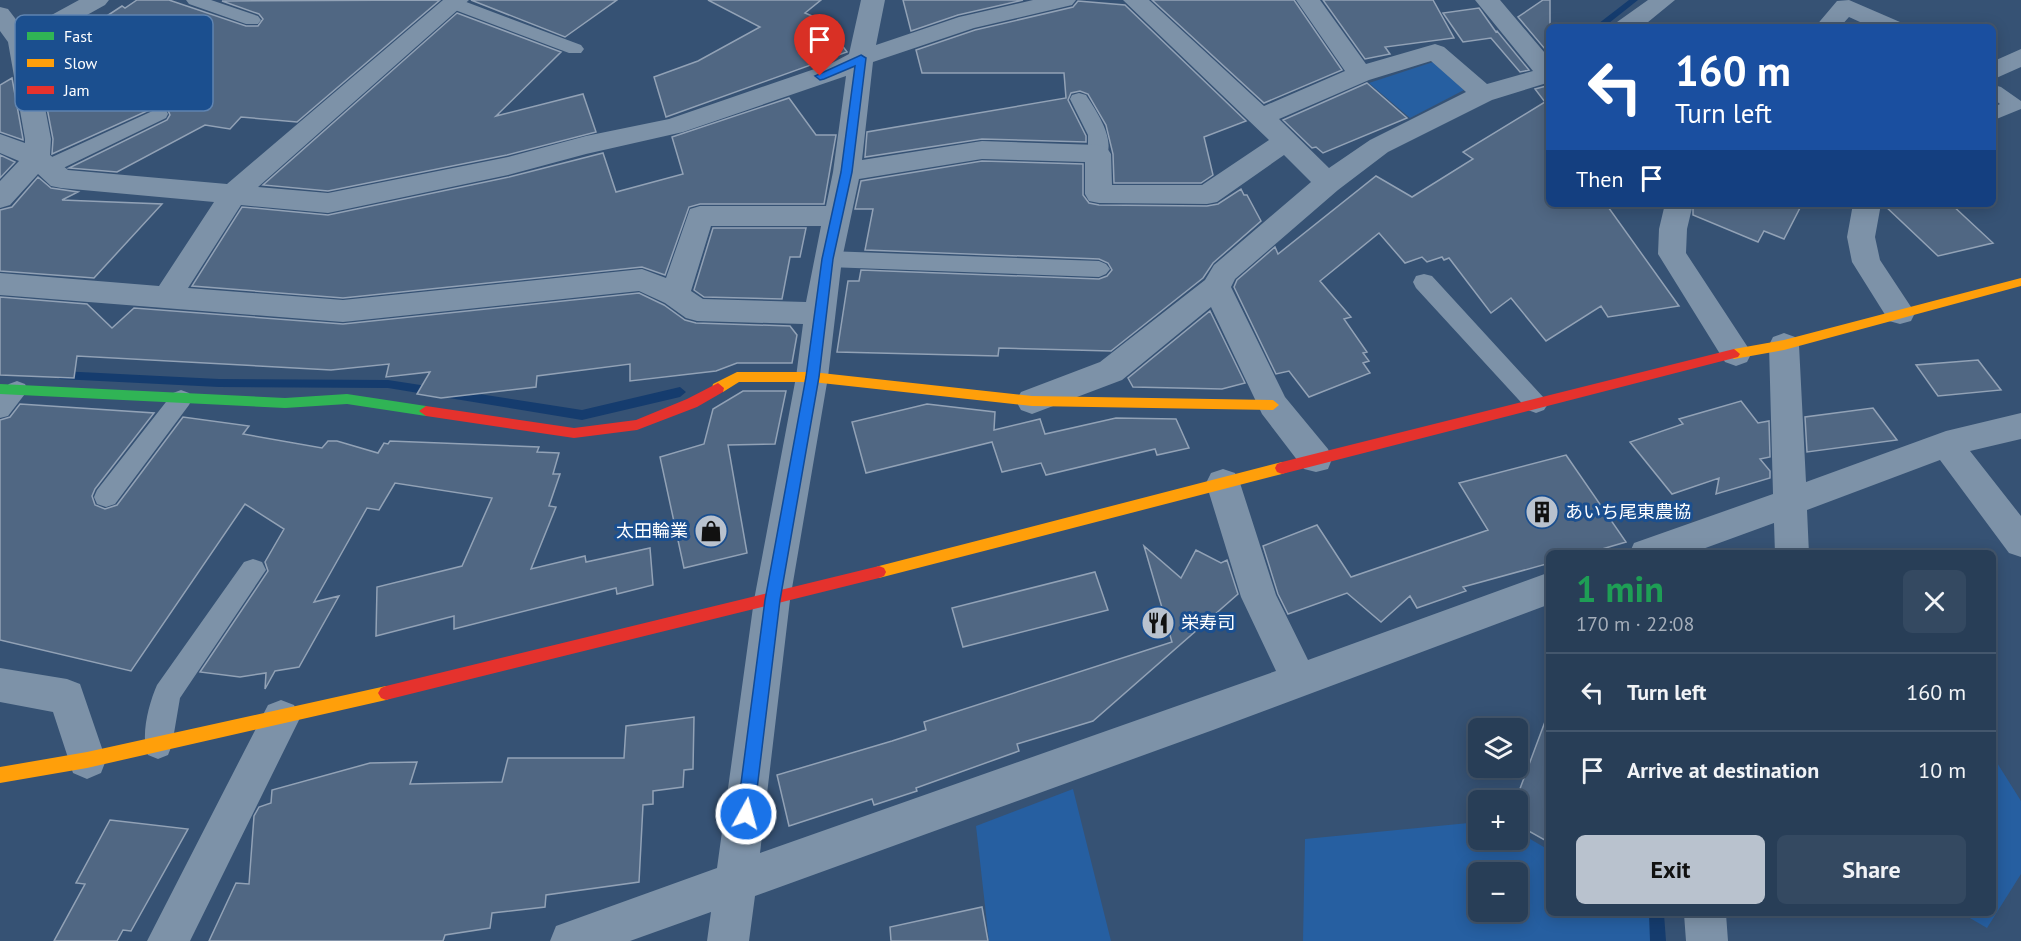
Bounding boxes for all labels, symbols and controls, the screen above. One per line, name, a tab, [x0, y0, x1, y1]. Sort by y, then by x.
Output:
pin	[794, 14, 845, 76]
legend	[15, 15, 213, 111]
icon: arrive	[803, 23, 836, 56]
text: Fast	[64, 26, 93, 46]
text: 160 m	[1675, 43, 1791, 98]
icon: left	[1576, 48, 1654, 126]
text: Slow	[64, 53, 98, 73]
text: Jam	[63, 80, 90, 100]
text: Turn left	[1675, 96, 1772, 130]
icon: arrive	[1635, 162, 1668, 195]
text: Then	[1576, 165, 1623, 193]
building icon: あいち尾東農協	[1524, 494, 1560, 530]
place label: あいち尾東農協	[1565, 500, 1691, 523]
shop icon: 太田輪業	[693, 513, 729, 549]
place label: 太田輪業	[616, 519, 688, 542]
text: 1 min	[1576, 565, 1664, 612]
button: close	[1903, 570, 1966, 633]
restaurant icon: 栄寿司	[1140, 605, 1176, 641]
place label: 栄寿司	[1181, 611, 1235, 634]
text: 170 m · 22:08	[1576, 611, 1694, 637]
icon: left	[1576, 676, 1609, 709]
text: Turn left	[1627, 678, 1707, 706]
text: 160 m	[1906, 678, 1966, 706]
map controls	[1468, 718, 1528, 922]
button: layers	[1468, 718, 1528, 778]
icon: arrive	[1576, 754, 1609, 787]
text: Arrive at destination	[1627, 756, 1819, 784]
text: 10 m	[1918, 756, 1966, 784]
position arrow	[714, 782, 778, 846]
button: +	[1468, 790, 1528, 850]
button: Exit	[1576, 835, 1765, 904]
button: Share	[1777, 835, 1966, 904]
button: −	[1468, 862, 1528, 922]

